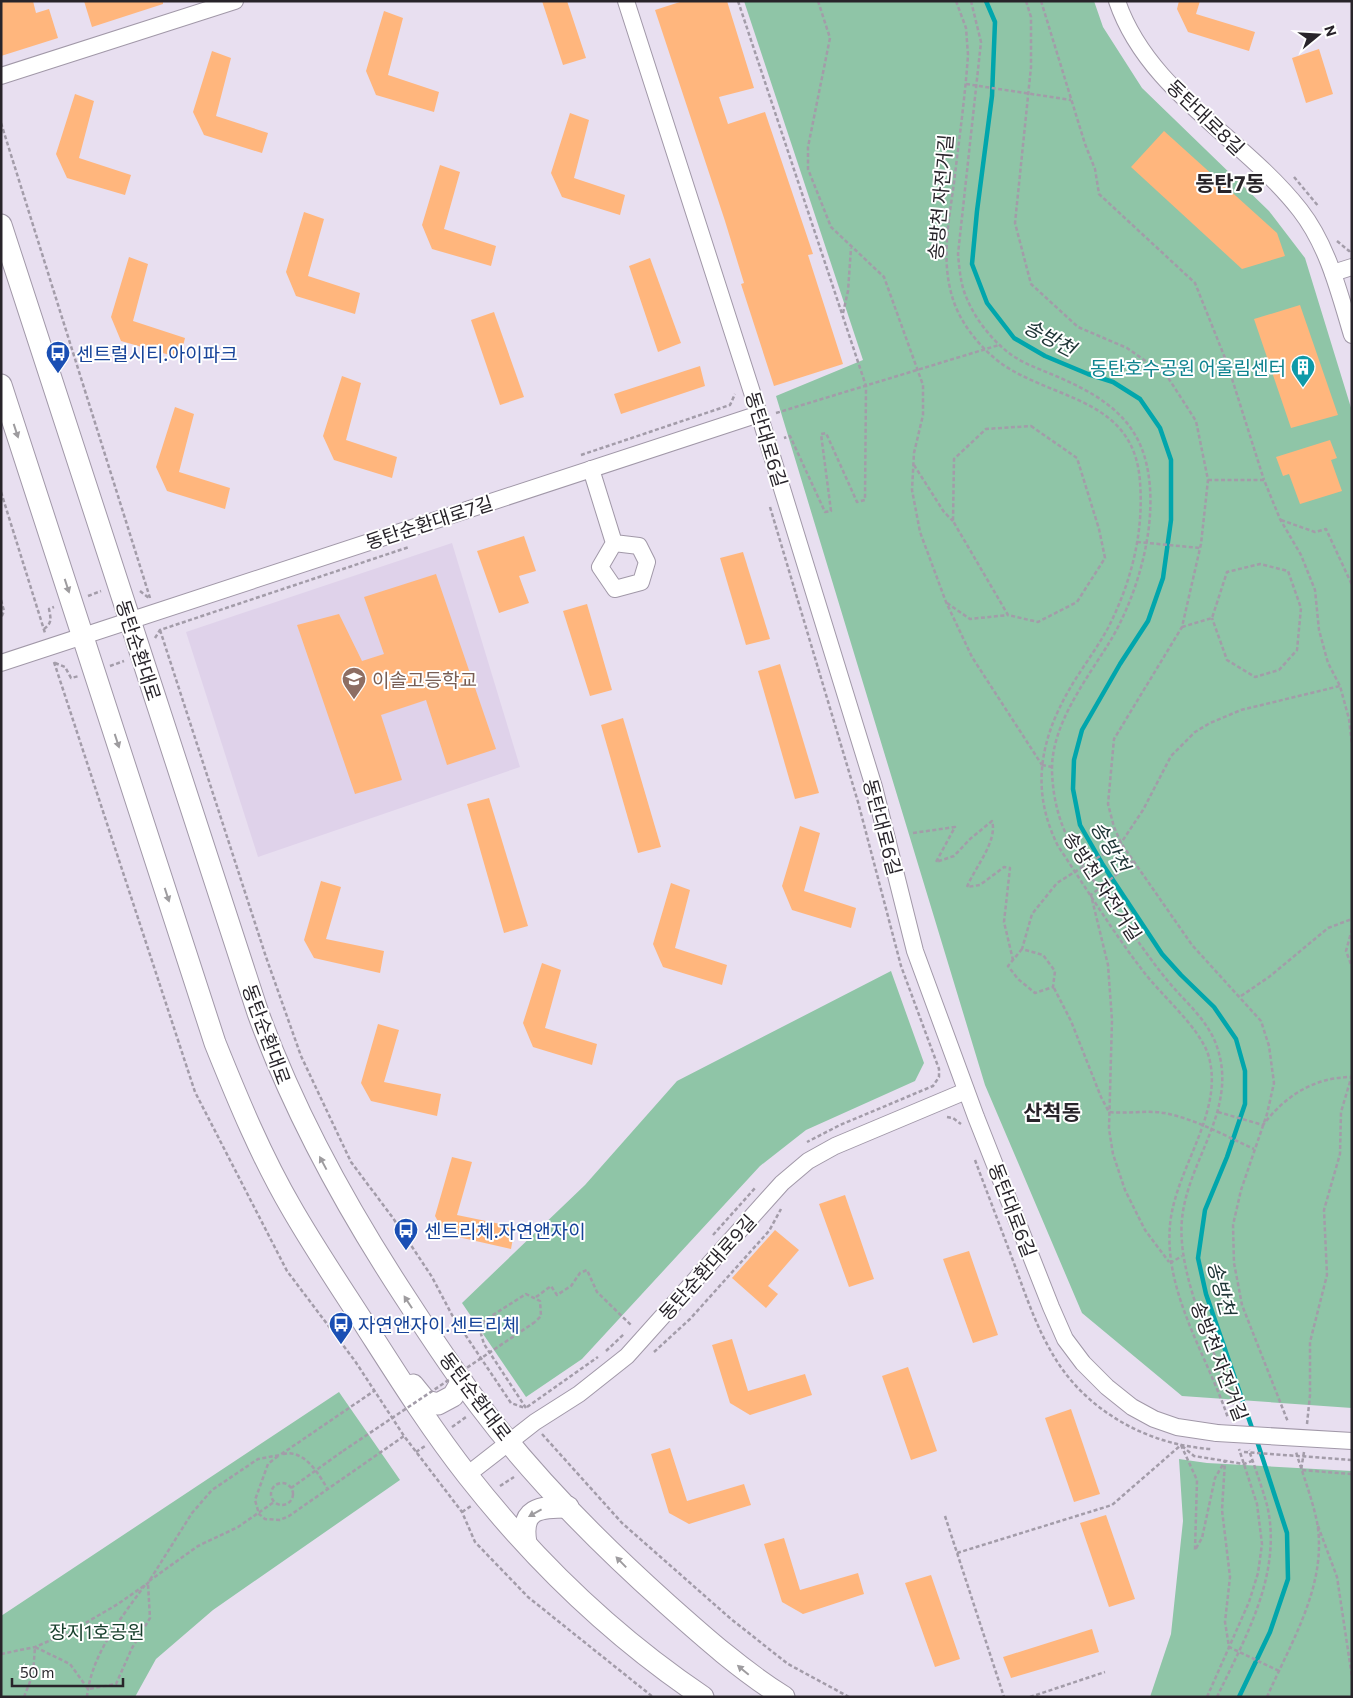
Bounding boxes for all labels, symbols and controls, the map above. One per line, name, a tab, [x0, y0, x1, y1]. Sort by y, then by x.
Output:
north arrow	[1293, 10, 1343, 60]
text: N	[1321, 23, 1341, 38]
street label: 동탄대로8길	[1162, 74, 1250, 160]
street label: 송방천 자전거길	[923, 133, 957, 261]
district label: 동탄7동	[1195, 170, 1265, 195]
water label: 송방천	[1020, 313, 1082, 362]
bus stop icon: 센트럴시티.아이파크	[45, 340, 71, 374]
place label: 센트럴시티.아이파크	[76, 342, 238, 365]
building icon: 동탄호수공원 어울림센터	[1290, 354, 1316, 388]
place label: 동탄호수공원 어울림센터	[1090, 356, 1286, 379]
street label: 동탄대로6길	[742, 388, 792, 490]
one-way arrow	[13, 424, 21, 439]
street label: 동탄순환대로7길	[362, 491, 496, 553]
one-way arrow	[63, 579, 71, 594]
street label: 동탄순환대로	[112, 597, 166, 703]
school or university icon: 이솔고등학교	[341, 666, 367, 700]
place label: 이솔고등학교	[372, 668, 477, 691]
one-way arrow	[113, 733, 121, 748]
street label: 동탄대로6길	[859, 776, 907, 878]
water label: 송방천	[1086, 816, 1137, 878]
street label: 송방천 자전거길	[1059, 827, 1147, 945]
one-way arrow	[163, 888, 171, 903]
street label: 동탄순환대로	[238, 981, 296, 1087]
district label: 산척동	[1023, 1099, 1081, 1124]
one-way arrow	[319, 1156, 327, 1170]
street label: 동탄대로6길	[985, 1160, 1041, 1260]
street label: 동탄순환대로9길	[654, 1210, 760, 1324]
bus stop icon: 센트리체.자연앤자이	[393, 1217, 419, 1251]
place label: 센트리체.자연앤자이	[424, 1219, 586, 1242]
water label: 송방천	[1203, 1258, 1241, 1320]
one-way arrow	[403, 1295, 413, 1308]
street label: 송방천 자전거길	[1187, 1298, 1253, 1424]
bus stop icon: 자연앤자이.센트리체	[328, 1311, 354, 1345]
place label: 자연앤자이.센트리체	[358, 1313, 520, 1336]
street label: 동탄순환대로	[435, 1347, 517, 1445]
one-way arrow	[528, 1509, 541, 1518]
one-way arrow	[615, 1556, 627, 1568]
park label: 장지1호공원	[49, 1620, 145, 1643]
scale bar	[12, 1656, 124, 1688]
text: 50 m	[20, 1663, 54, 1681]
one-way arrow	[737, 1664, 750, 1675]

